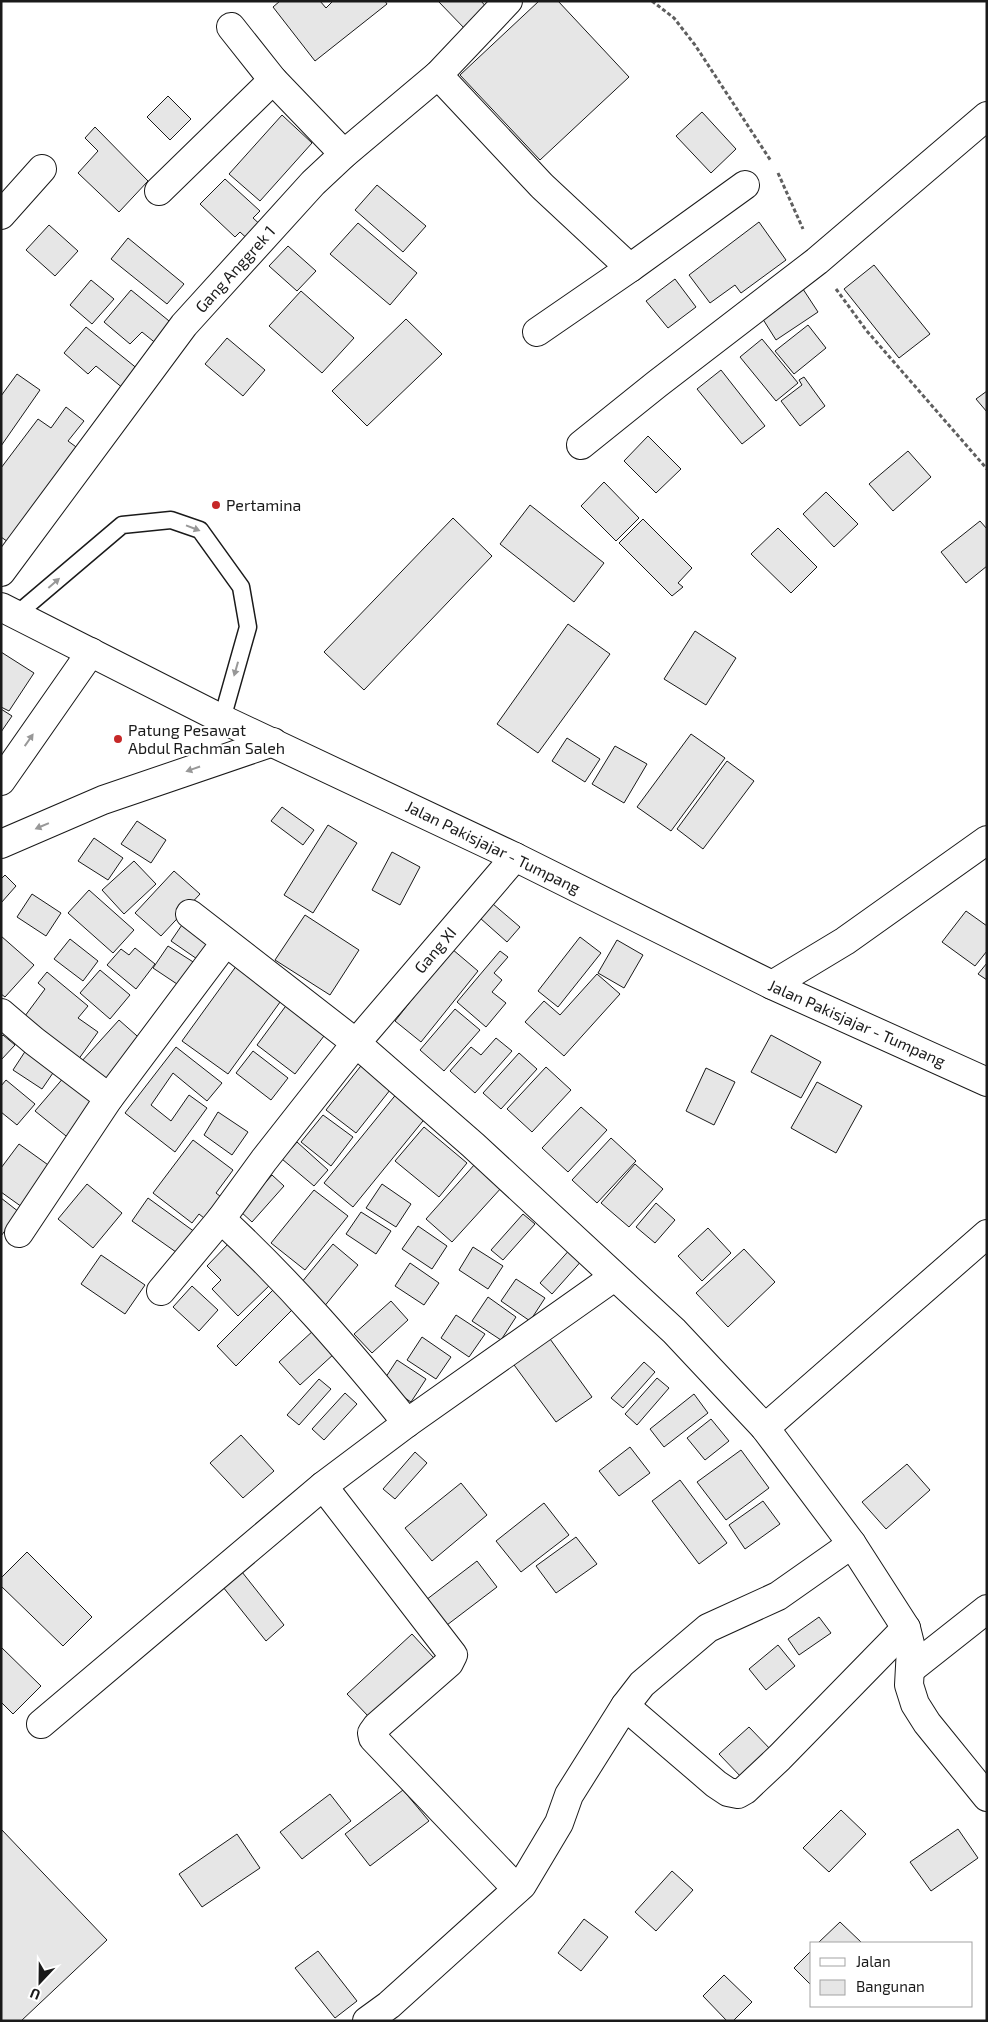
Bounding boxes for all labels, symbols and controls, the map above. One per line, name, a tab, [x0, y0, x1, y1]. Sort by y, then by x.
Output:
street label: Gang Anggrek 1	[191, 221, 279, 316]
place label: Pertamina	[226, 495, 301, 514]
marker: Pertamina	[210, 499, 222, 511]
one-way arrow	[186, 524, 201, 532]
one-way arrow	[47, 577, 59, 589]
one-way arrow	[232, 662, 240, 677]
place label: Patung Pesawat Abdul Rachman Saleh	[128, 720, 285, 757]
marker: Patung Pesawat Abdul Rachman Saleh	[112, 733, 124, 745]
one-way arrow	[24, 734, 34, 747]
one-way arrow	[186, 766, 201, 773]
street label: Jalan Pakisjajar - Tumpang	[402, 796, 584, 898]
one-way arrow	[34, 823, 49, 831]
street label: Gang XI	[410, 923, 459, 977]
street label: Jalan Pakisjajar - Tumpang	[765, 975, 949, 1071]
legend	[810, 1942, 973, 2007]
text: Jalan	[856, 1952, 891, 1970]
north arrow	[15, 1957, 65, 2007]
text: Bangunan	[856, 1977, 925, 1995]
text: U	[27, 1985, 43, 2004]

